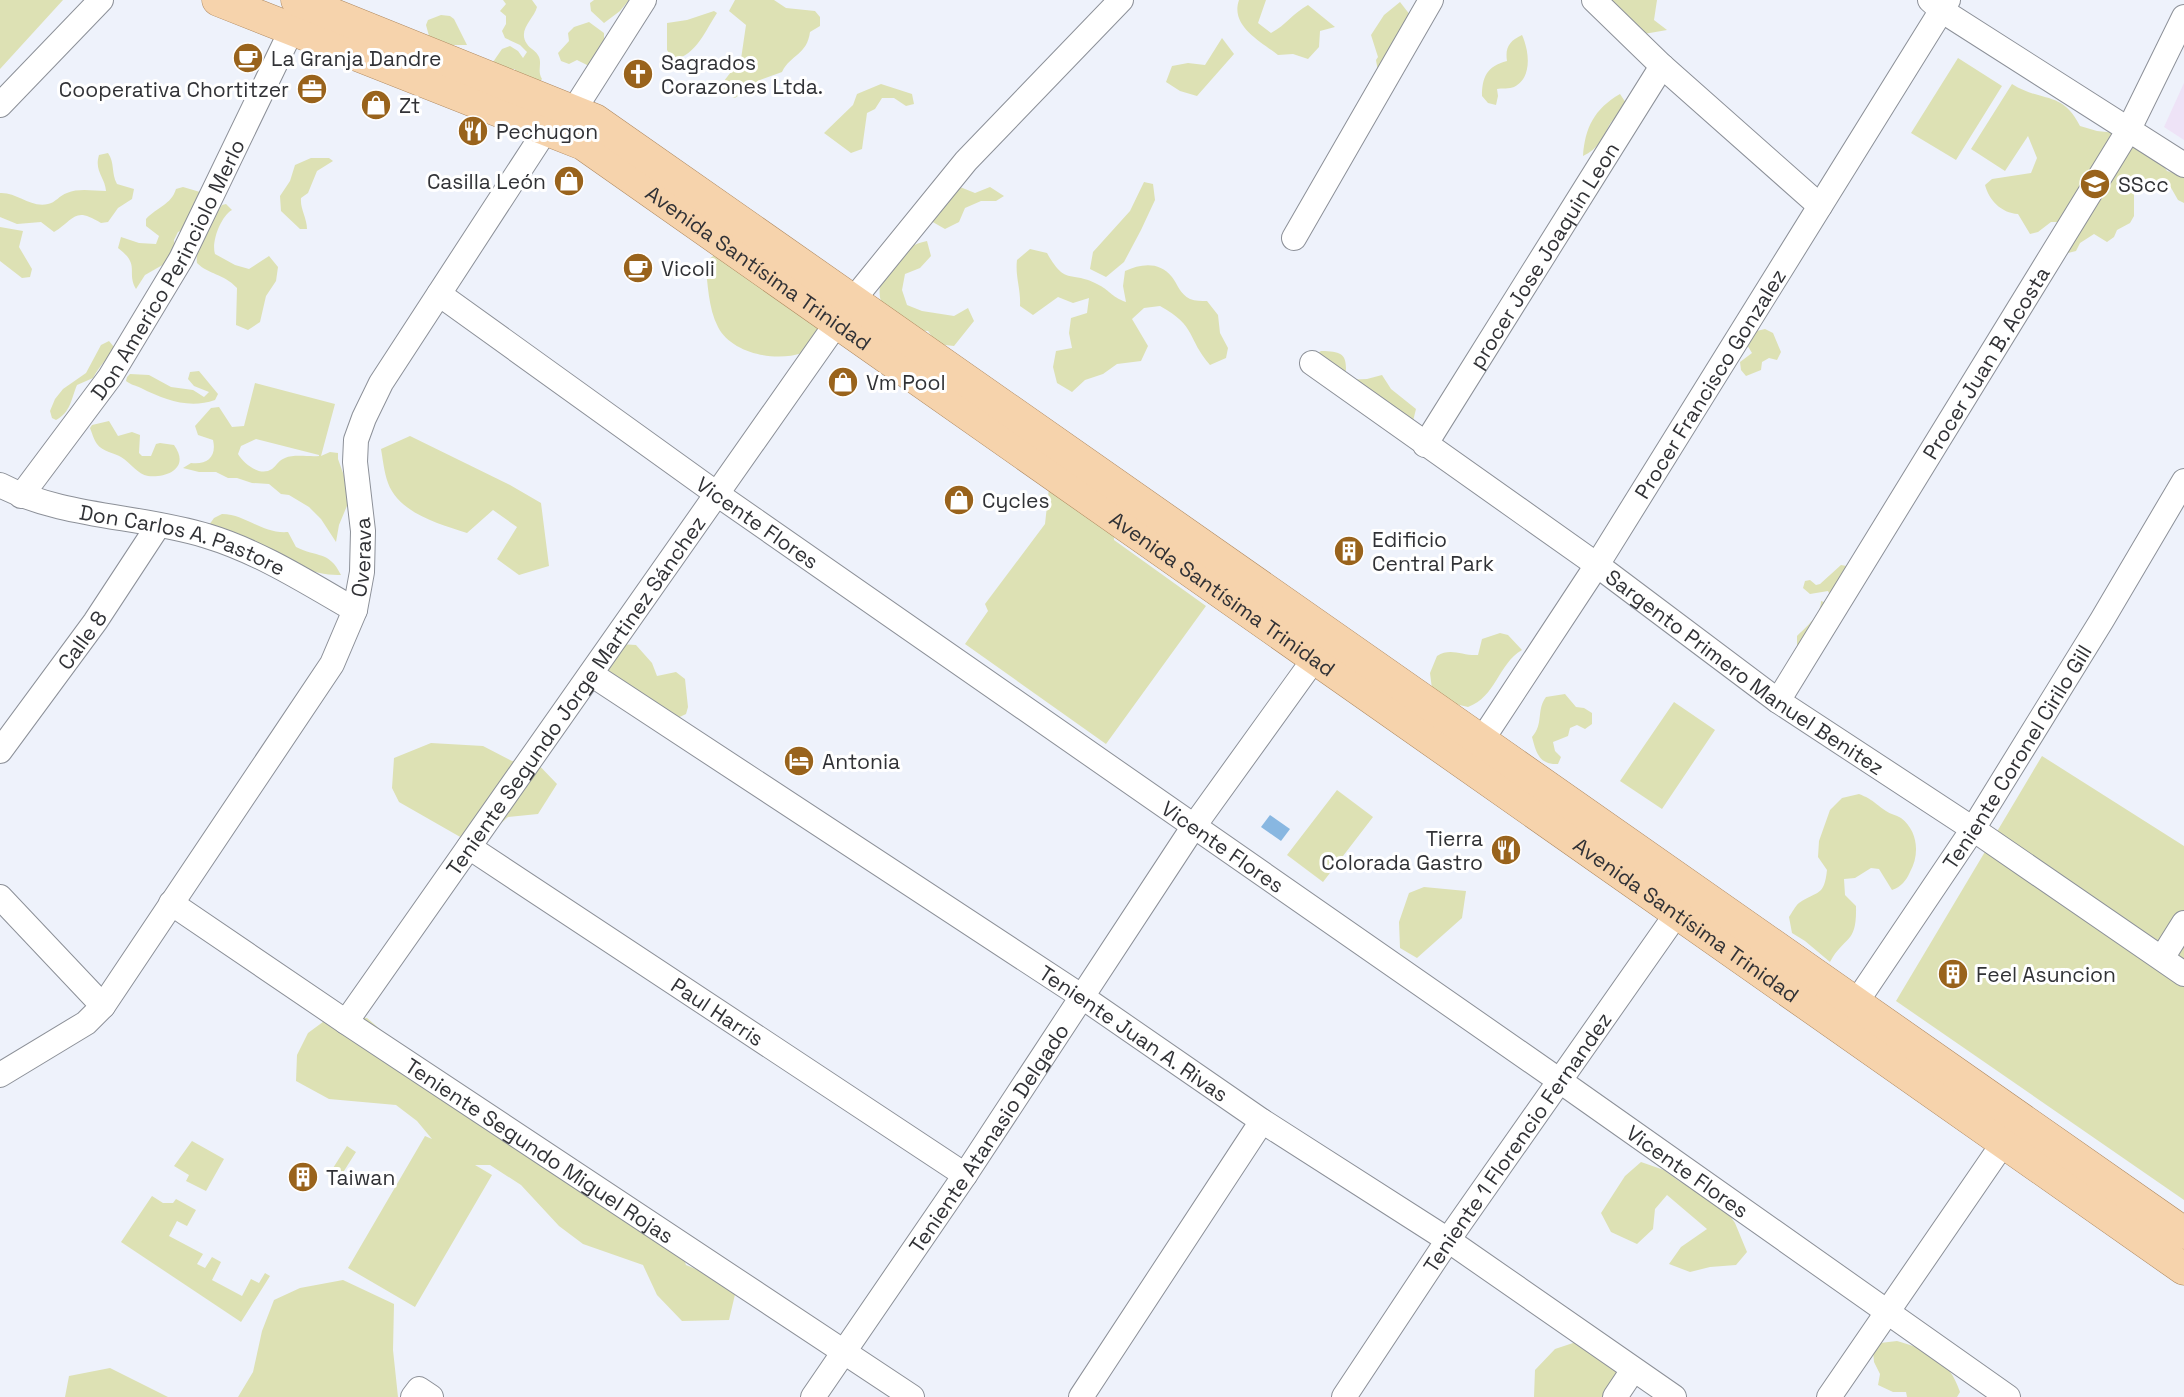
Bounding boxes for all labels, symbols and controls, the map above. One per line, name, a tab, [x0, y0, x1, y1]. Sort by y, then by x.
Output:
cafe icon: La Granja Dandre	[231, 41, 265, 75]
place label: La Granja Dandre	[271, 45, 441, 72]
place label: Sagrados Corazones Ltda.	[661, 49, 823, 100]
church icon: Sagrados Corazones Ltda.	[621, 57, 655, 91]
office icon: Cooperativa Chortitzer	[295, 72, 329, 106]
place label: Cooperativa Chortitzer	[59, 76, 289, 103]
shop icon: Zt	[359, 88, 393, 122]
place label: Zt	[399, 92, 420, 119]
restaurant icon: Pechugon	[456, 114, 490, 148]
place label: Pechugon	[496, 118, 598, 145]
street label: Don Americo Perinciolo Merlo	[84, 134, 250, 405]
street label: procer Jose Joaquin Leon	[1463, 137, 1625, 373]
shop icon: Casilla León	[552, 164, 586, 198]
school or university icon: SScc	[2078, 167, 2112, 201]
place label: Casilla León	[427, 168, 546, 195]
place label: SScc	[2118, 171, 2169, 198]
street label: Avenida Santísima Trinidad	[641, 179, 877, 356]
cafe icon: Vicoli	[621, 251, 655, 285]
place label: Vicoli	[661, 255, 715, 282]
street label: Procer Juan B. Acosta	[1916, 261, 2055, 464]
street label: Procer Francisco Gonzalez	[1628, 264, 1791, 504]
shop icon: Vm Pool	[826, 365, 860, 399]
place label: Vm Pool	[866, 369, 946, 396]
street label: Vicente Flores	[691, 470, 824, 574]
shop icon: Cycles	[942, 483, 976, 517]
place label: Cycles	[982, 487, 1050, 514]
street label: Don Carlos A. Pastore	[77, 498, 290, 581]
street label: Avenida Santísima Trinidad	[1104, 505, 1341, 682]
street label: Teniente Segundo Jorge Martinez Sánchez	[440, 510, 711, 881]
street label: Overava	[344, 516, 377, 599]
place label: Edificio Central Park	[1372, 526, 1494, 577]
building icon: Edificio Central Park	[1332, 534, 1366, 568]
street label: Sargento Primero Manuel Benitez	[1600, 563, 1889, 781]
street label: Calle 8	[51, 605, 112, 675]
street label: Teniente Coronel Cirilo Gill	[1936, 639, 2097, 874]
hotel icon: Antonia	[782, 744, 816, 778]
place label: Antonia	[822, 748, 900, 775]
street label: Vicente Flores	[1156, 794, 1290, 898]
place label: Tierra Colorada Gastro	[1321, 825, 1483, 876]
street label: Avenida Santísima Trinidad	[1568, 831, 1804, 1008]
restaurant icon: Tierra Colorada Gastro	[1489, 833, 1523, 867]
building icon: Feel Asuncion	[1936, 957, 1970, 991]
street label: Teniente Juan A. Rivas	[1034, 959, 1234, 1107]
place label: Feel Asuncion	[1976, 961, 2116, 988]
street label: Paul Harris	[666, 971, 769, 1052]
street label: Teniente 1 Florencio Fernandez	[1417, 1007, 1617, 1278]
street label: Teniente Atanasio Delgado	[902, 1018, 1074, 1258]
street label: Teniente Segundo Miguel Rojas	[400, 1052, 679, 1249]
street label: Vicente Flores	[1621, 1119, 1754, 1223]
building icon: Taiwan	[286, 1160, 320, 1194]
place label: Taiwan	[326, 1164, 395, 1191]

